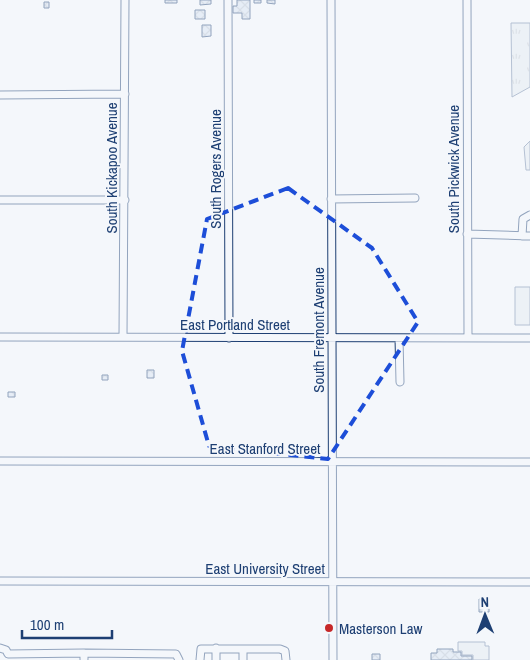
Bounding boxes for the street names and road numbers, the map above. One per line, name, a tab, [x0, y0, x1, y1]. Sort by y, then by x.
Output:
street label: South Kickapoo Avenue	[101, 102, 122, 234]
street label: South Pickwick Avenue	[443, 105, 464, 233]
street label: South Rogers Avenue	[205, 109, 226, 229]
street label: South Fremont Avenue	[308, 267, 329, 393]
street label: East Portland Street	[180, 314, 291, 335]
street label: East Stanford Street	[210, 438, 321, 459]
street label: East University Street	[205, 558, 325, 579]

